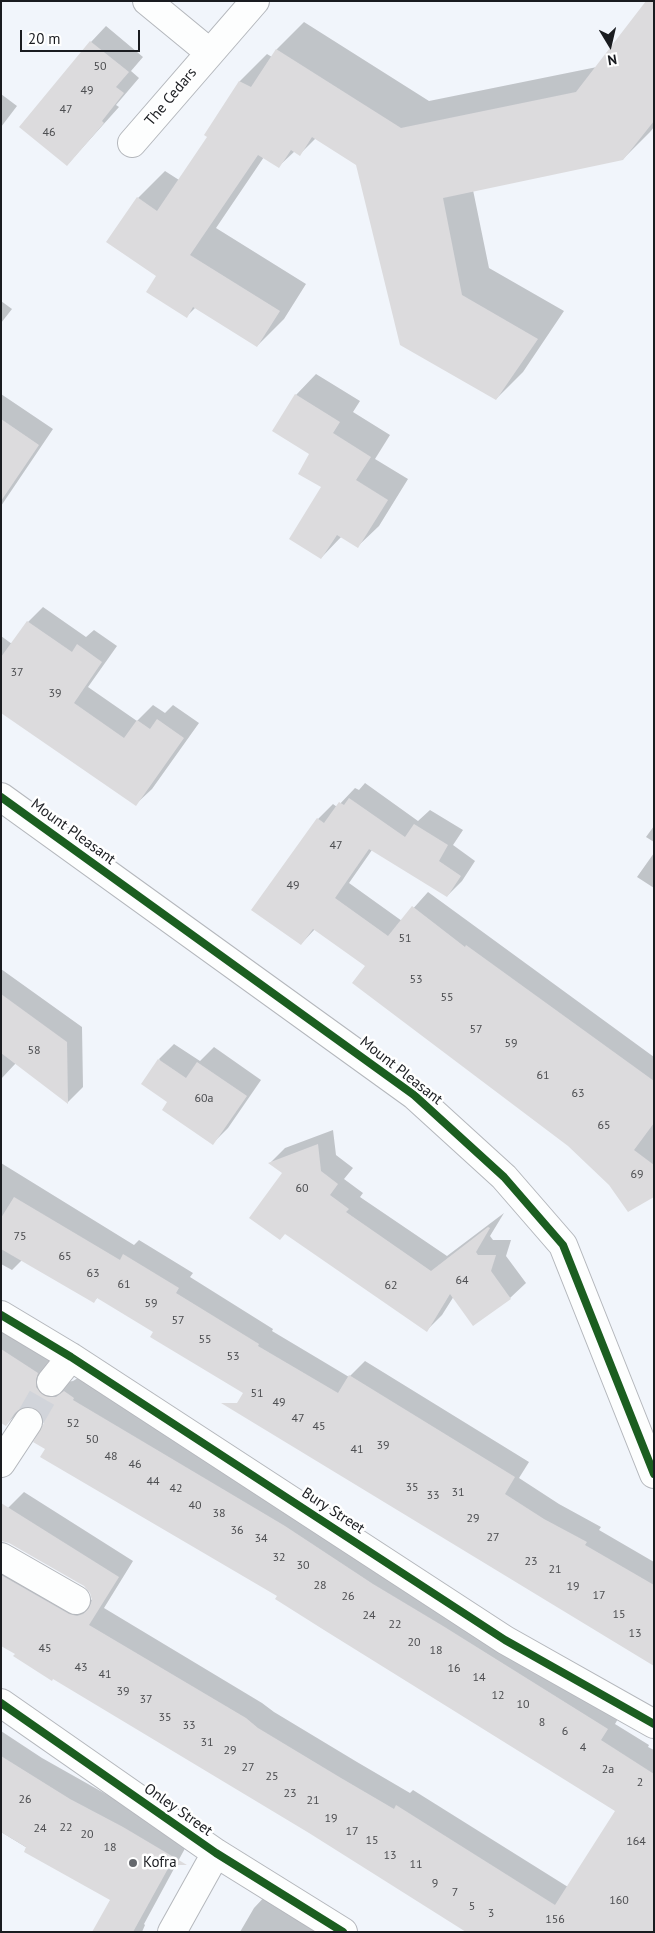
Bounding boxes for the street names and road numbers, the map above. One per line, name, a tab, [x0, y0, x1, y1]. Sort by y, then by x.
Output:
street label: The Cedars	[141, 64, 201, 130]
street label: Mount Pleasant	[27, 795, 119, 869]
street label: Mount Pleasant	[356, 1033, 446, 1109]
street label: Bury Street	[298, 1484, 368, 1538]
street label: Onley Street	[140, 1780, 216, 1840]

